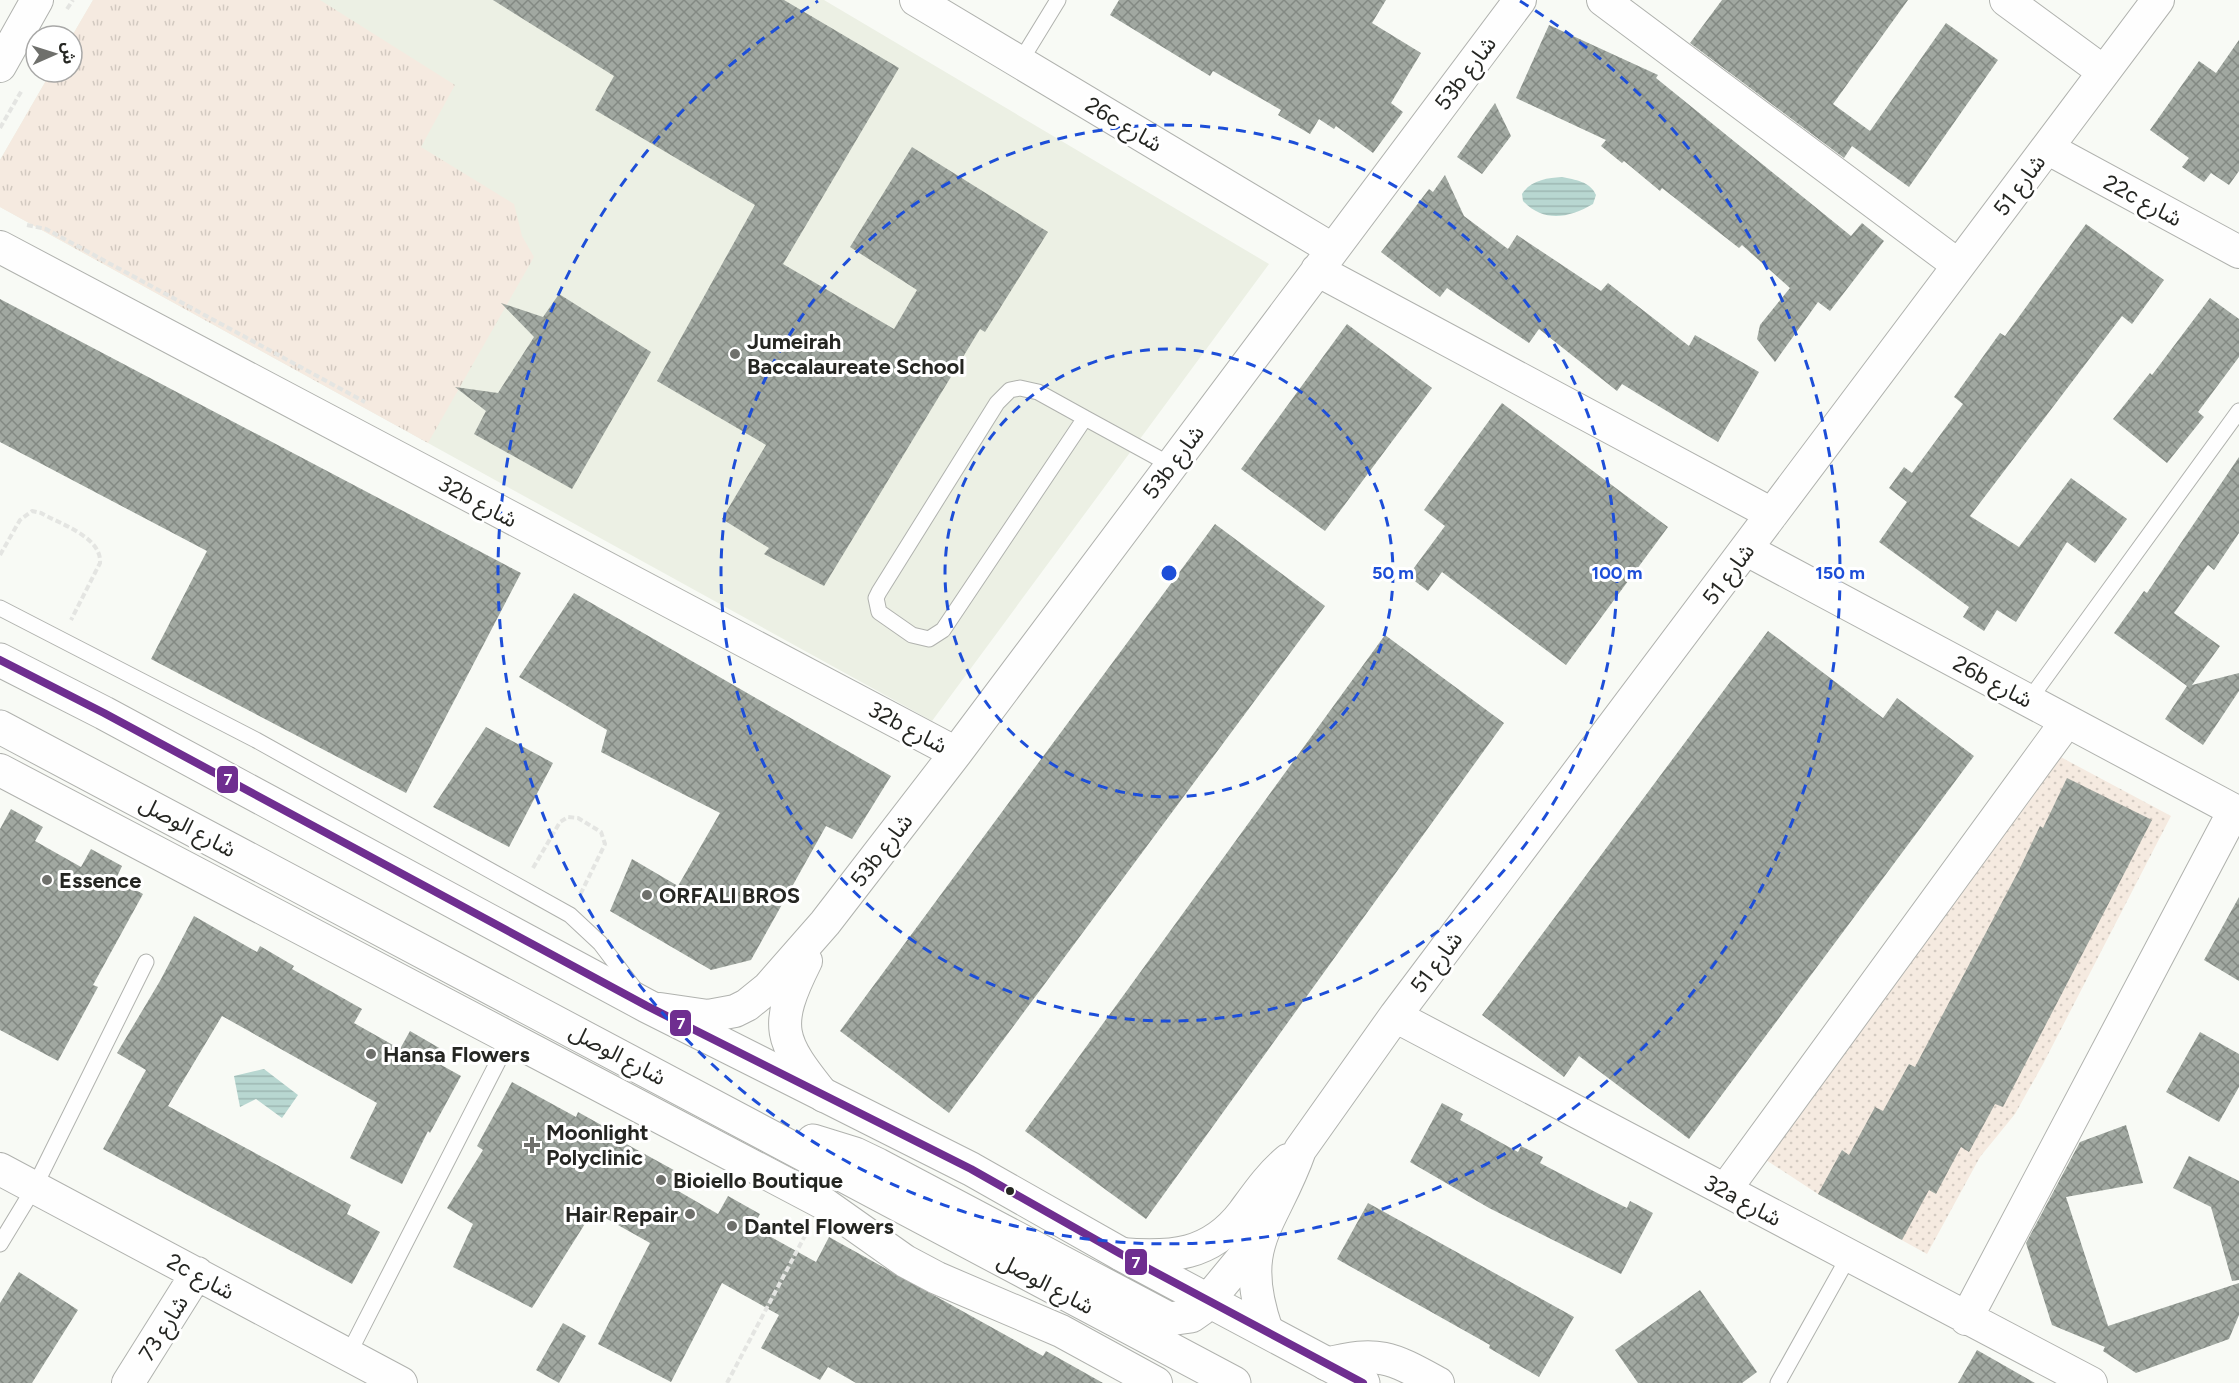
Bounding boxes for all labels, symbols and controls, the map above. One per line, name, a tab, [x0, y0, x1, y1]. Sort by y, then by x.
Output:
north arrow	[24, 24, 84, 84]
street label: 53b شارع	[1429, 31, 1504, 118]
text: ش	[58, 42, 79, 65]
street label: 26c شارع	[1079, 91, 1167, 160]
street label: شارع 51	[1988, 149, 2054, 223]
street label: 22c شارع	[2098, 169, 2187, 235]
place label: Jumeirah Baccalaureate School	[747, 328, 965, 380]
marker: Jumeirah Baccalaureate School	[728, 347, 742, 361]
street label: 53b شارع	[1137, 420, 1212, 507]
street label: 32b شارع	[432, 469, 522, 536]
street label: شارع 51	[1697, 538, 1763, 612]
text: 50 m	[1372, 562, 1414, 584]
text: 100 m	[1592, 562, 1642, 584]
text: 150 m	[1815, 562, 1865, 584]
centre of rings	[1159, 563, 1179, 583]
street label: 26b شارع	[1947, 649, 2037, 716]
street label: 32b شارع	[862, 695, 952, 762]
line badge: 7	[216, 765, 239, 794]
text: 7	[224, 770, 233, 789]
street label: شارع الوصل	[133, 790, 241, 866]
street label: 53b شارع	[844, 808, 921, 894]
place label: Essence	[59, 867, 141, 894]
marker: Essence	[40, 873, 54, 887]
place label: ORFALI BROS	[659, 882, 800, 909]
marker: ORFALI BROS	[640, 888, 654, 902]
street label: شارع 51	[1405, 926, 1471, 1000]
line badge: 7	[669, 1009, 692, 1037]
text: 7	[677, 1014, 686, 1033]
street label: شارع الوصل	[563, 1018, 671, 1094]
place label: Hansa Flowers	[383, 1041, 530, 1068]
marker: Hansa Flowers	[364, 1047, 378, 1061]
place label: Moonlight Polyclinic	[546, 1119, 649, 1171]
marker: Moonlight Polyclinic	[523, 1136, 541, 1154]
place label: Bioiello Boutique	[673, 1167, 843, 1194]
street label: 32a شارع	[1698, 1169, 1786, 1235]
marker: Bioiello Boutique	[654, 1173, 668, 1187]
unlabelled marker	[1004, 1185, 1016, 1197]
place label: Hair Repair	[565, 1201, 679, 1228]
marker: Hair Repair	[683, 1207, 697, 1221]
place label: Dantel Flowers	[744, 1213, 894, 1240]
marker: Dantel Flowers	[725, 1219, 739, 1233]
street label: 2c شارع	[161, 1247, 239, 1308]
street label: شارع الوصل	[991, 1247, 1099, 1323]
line badge: 7	[1124, 1248, 1148, 1276]
text: 7	[1132, 1253, 1141, 1272]
street label: شارع 73	[133, 1291, 197, 1368]

